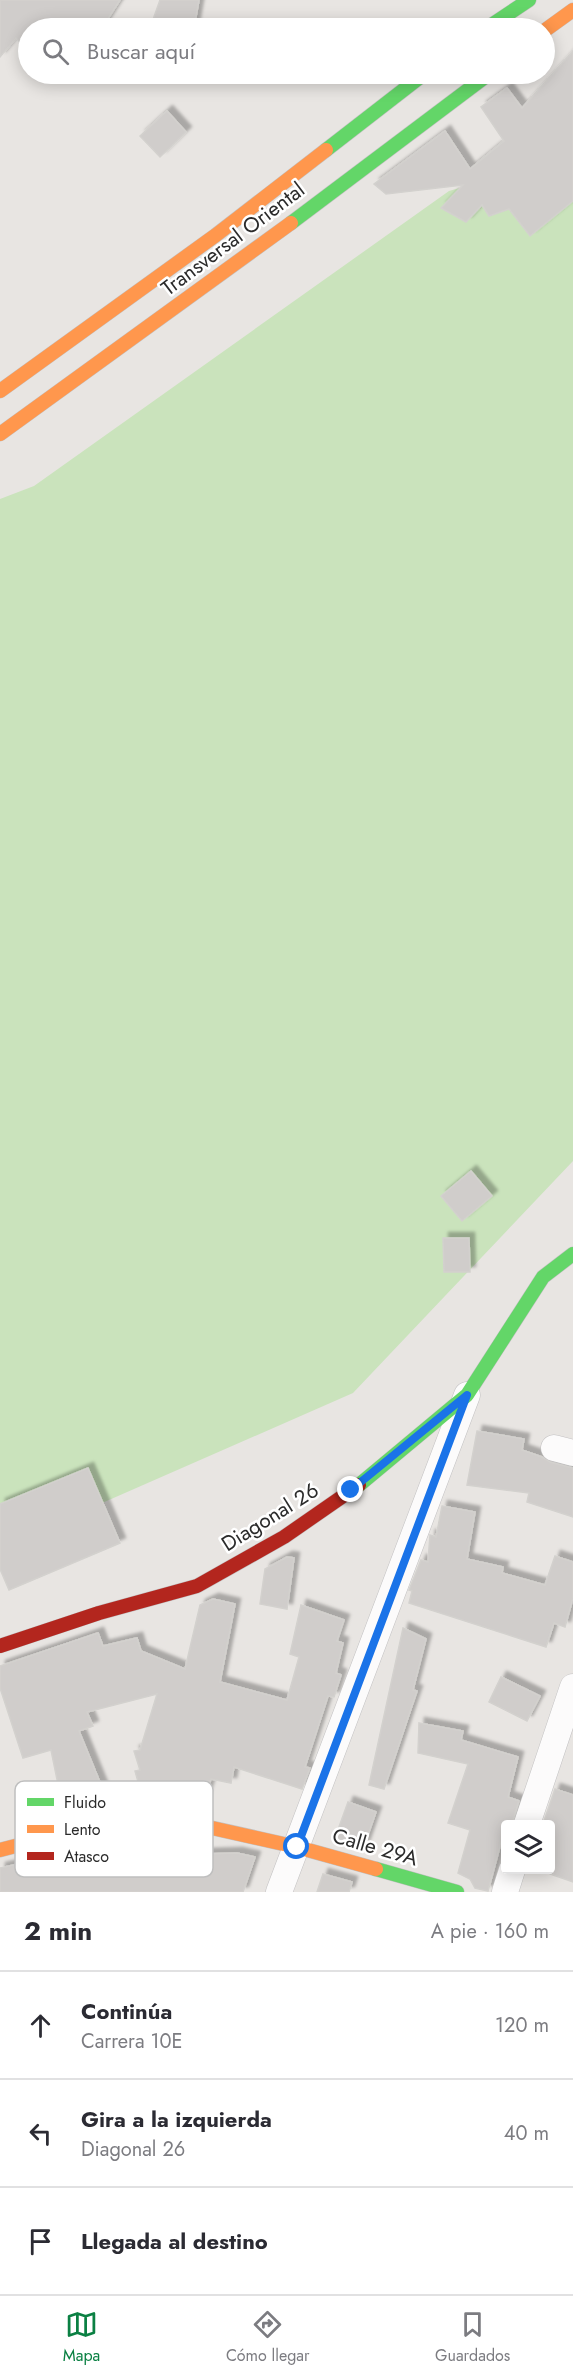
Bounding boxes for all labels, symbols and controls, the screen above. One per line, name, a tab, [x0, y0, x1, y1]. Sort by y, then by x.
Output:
search box	[18, 18, 555, 84]
icon: search	[39, 35, 72, 68]
text: Buscar aquí	[87, 35, 195, 67]
street label: Transversal Oriental	[155, 175, 311, 303]
street label: Diagonal 26	[216, 1475, 324, 1559]
route end	[337, 1476, 363, 1502]
legend	[15, 1781, 213, 1877]
text: Fluido	[64, 1791, 106, 1814]
text: Lento	[64, 1818, 101, 1841]
street label: Calle 29A	[329, 1820, 421, 1874]
map controls	[501, 1820, 555, 1874]
button: layers	[501, 1820, 555, 1874]
route start	[283, 1833, 309, 1859]
text: Atasco	[64, 1845, 109, 1868]
text: 2 min	[24, 1912, 92, 1950]
text: A pie · 160 m	[431, 1917, 549, 1946]
text: Continúa	[81, 1995, 172, 2027]
icon: ahead	[24, 2009, 57, 2042]
text: 120 m	[495, 2011, 549, 2040]
text: Carrera 10E	[81, 2027, 183, 2056]
text: Gira a la izquierda	[81, 2103, 272, 2135]
icon: left	[24, 2117, 57, 2150]
text: 40 m	[504, 2119, 549, 2148]
text: Diagonal 26	[81, 2135, 185, 2164]
icon: arrive	[24, 2225, 57, 2258]
text: Llegada al destino	[81, 2225, 268, 2257]
tab: Mapa	[63, 2308, 100, 2367]
tab: Cómo llegar	[226, 2308, 310, 2367]
tab: Guardados	[435, 2308, 510, 2367]

